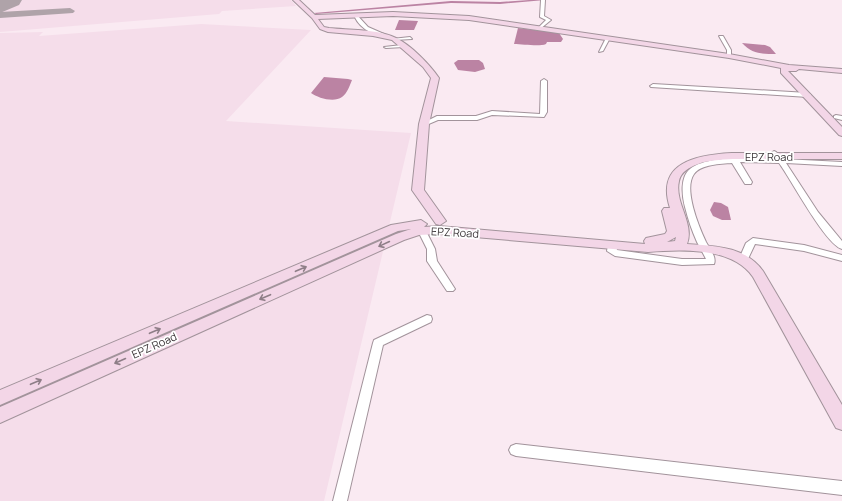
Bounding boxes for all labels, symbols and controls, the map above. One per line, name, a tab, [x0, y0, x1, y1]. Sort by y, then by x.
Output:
street label: EPZ Road	[745, 149, 793, 164]
street label: EPZ Road	[431, 223, 479, 241]
one-way arrow	[378, 241, 390, 248]
one-way arrow	[294, 265, 306, 272]
one-way arrow	[259, 293, 271, 301]
one-way arrow	[149, 327, 161, 334]
street label: EPZ Road	[129, 328, 179, 362]
one-way arrow	[114, 358, 126, 365]
one-way arrow	[29, 378, 41, 385]

